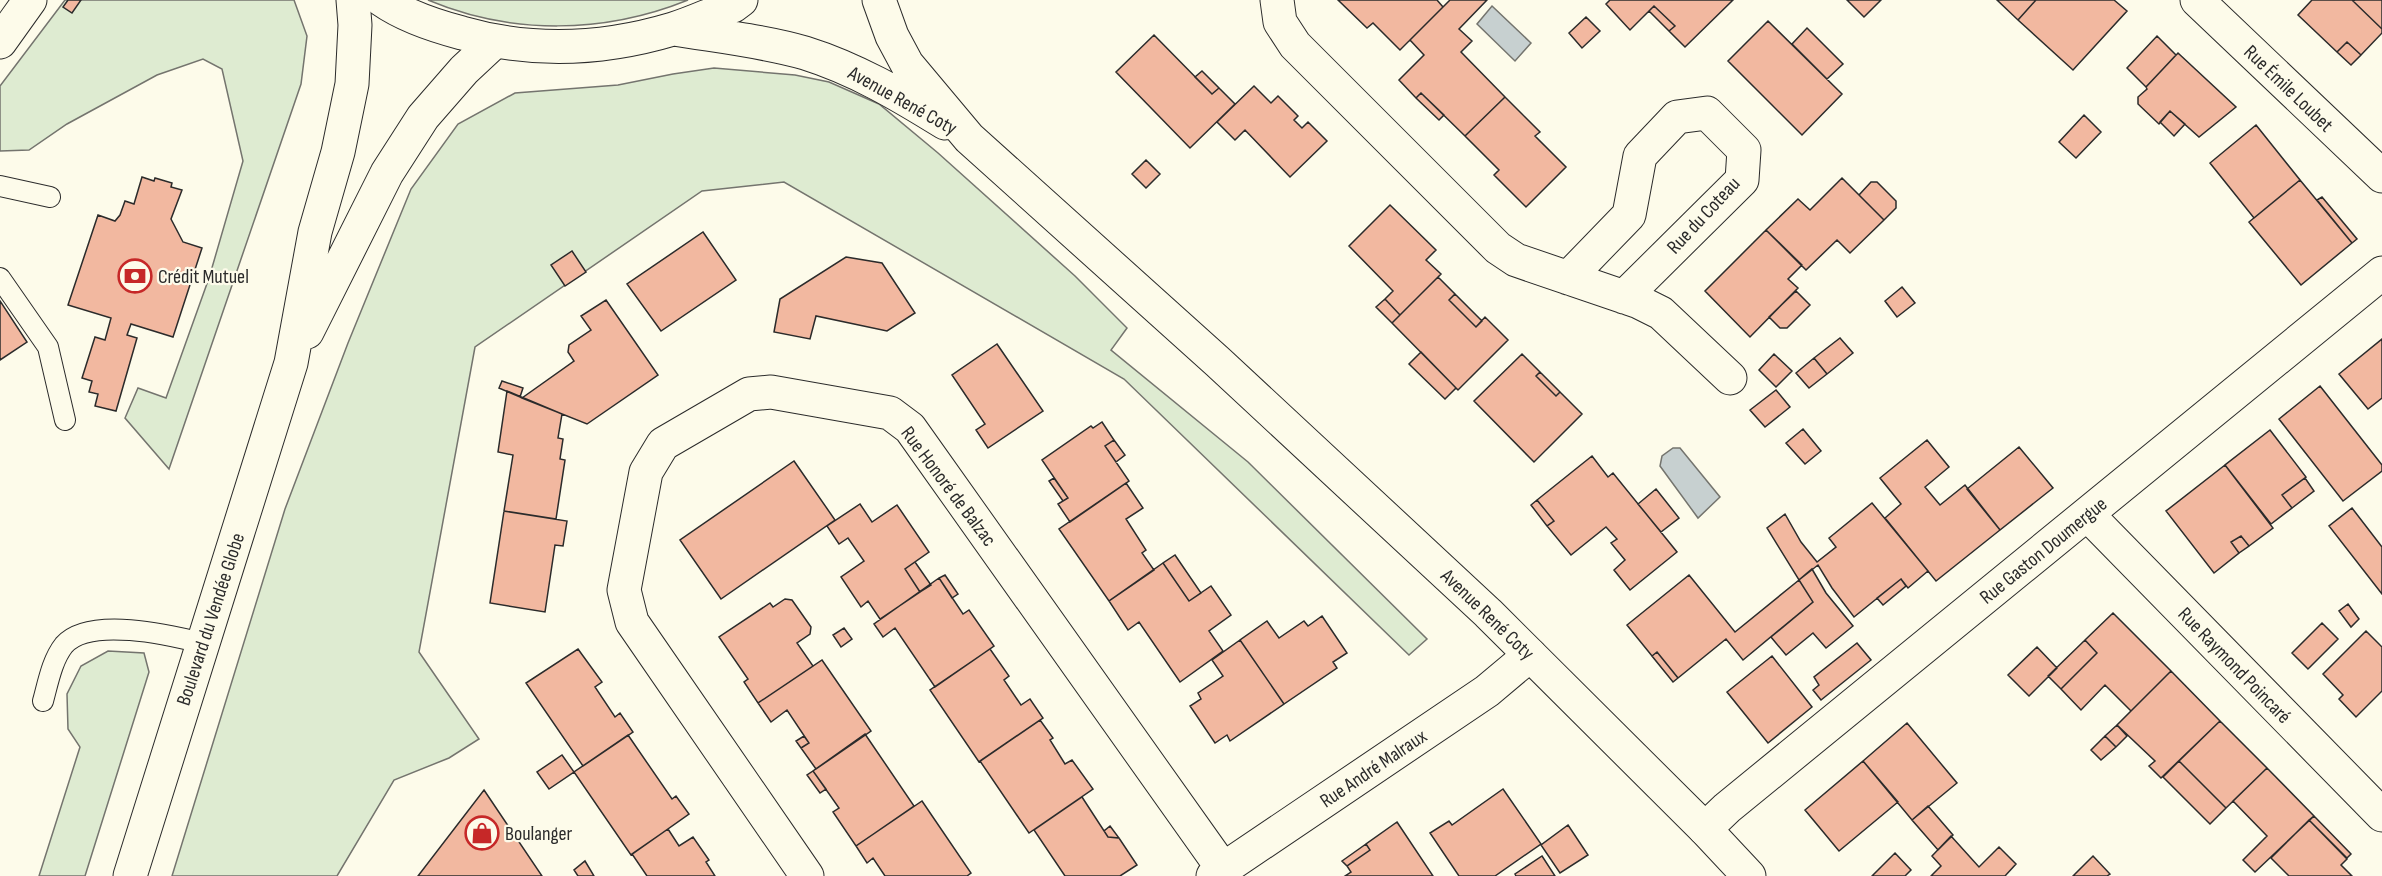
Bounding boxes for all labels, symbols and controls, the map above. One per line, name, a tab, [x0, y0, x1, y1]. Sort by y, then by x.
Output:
street label: Rue Émile Loubet	[2239, 40, 2338, 137]
street label: Avenue René Coty	[843, 61, 961, 141]
street label: Rue du Coteau	[1662, 172, 1745, 259]
bank icon: Crédit Mutuel	[117, 258, 153, 294]
place label: Crédit Mutuel	[158, 265, 249, 289]
street label: Rue Honoré de Balzac	[895, 422, 1001, 551]
street label: Rue Gaston Doumergue	[1975, 492, 2112, 609]
street label: Boulevard du Vendée Globe	[172, 530, 250, 709]
street label: Avenue René Coty	[1435, 564, 1539, 665]
street label: Rue Raymond Poincaré	[2173, 603, 2296, 729]
street label: Rue André Malraux	[1316, 724, 1432, 813]
shop icon: Boulanger	[464, 815, 500, 851]
place label: Boulanger	[505, 822, 572, 846]

